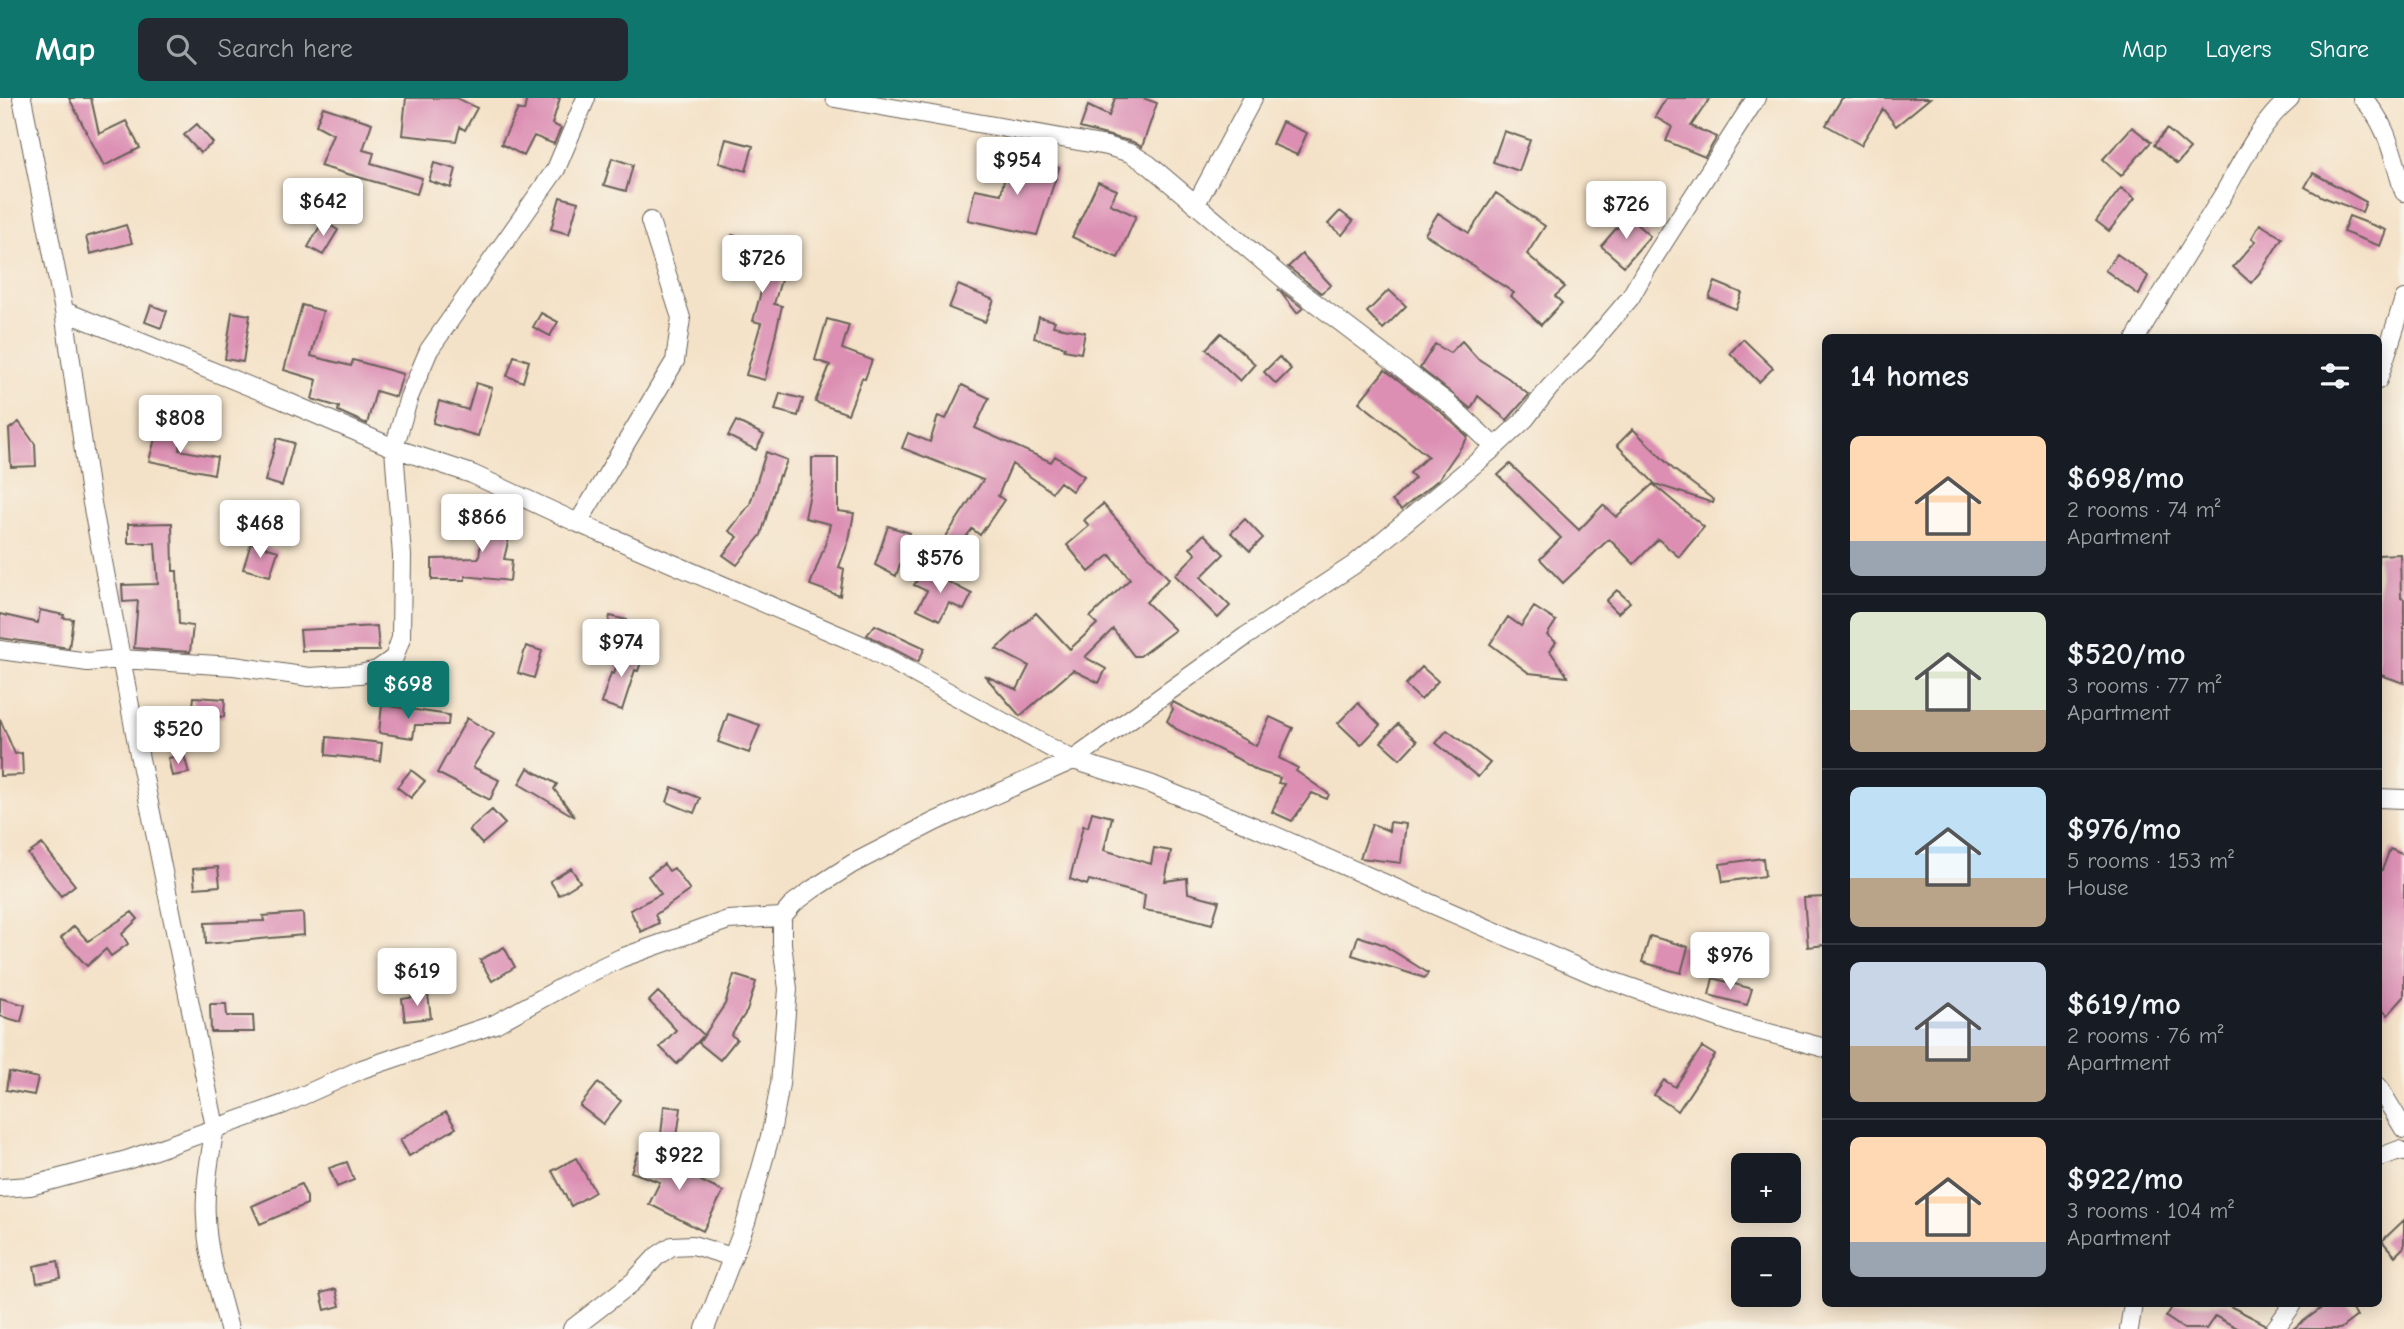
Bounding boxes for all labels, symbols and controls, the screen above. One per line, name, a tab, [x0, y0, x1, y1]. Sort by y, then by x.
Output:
search box	[138, 18, 628, 81]
text: Map	[35, 30, 96, 68]
icon: search	[162, 30, 200, 68]
text: Search here	[218, 34, 353, 64]
text: Map	[2122, 35, 2168, 63]
text: Layers	[2206, 35, 2271, 63]
text: Share	[2309, 35, 2369, 63]
pin: $954	[976, 138, 1058, 197]
text: $954	[993, 146, 1041, 173]
pin: $642	[282, 178, 364, 238]
pin: $726	[1585, 181, 1667, 241]
text: $642	[299, 187, 347, 214]
text: $726	[1602, 190, 1650, 217]
pin: $726	[721, 236, 803, 295]
text: $726	[738, 244, 786, 271]
icon: filters	[2316, 357, 2354, 395]
text: 14 homes	[1850, 359, 1969, 394]
pin: $808	[139, 396, 221, 455]
text: $808	[155, 404, 205, 431]
text: $698/mo	[2067, 461, 2184, 496]
icon: home	[1906, 464, 1990, 548]
pin: $866	[441, 494, 523, 554]
text: 2 rooms · 74 m²	[2067, 496, 2220, 523]
pin: $468	[219, 500, 301, 560]
text: $866	[457, 503, 507, 530]
text: $468	[236, 509, 284, 536]
text: Apartment	[2067, 523, 2170, 550]
pin: $576	[899, 536, 981, 595]
text: $576	[916, 544, 964, 571]
pin: $974	[580, 620, 662, 679]
text: $974	[598, 628, 644, 655]
text: $520/mo	[2067, 637, 2186, 672]
icon: home	[1906, 640, 1990, 724]
pin: $698	[367, 662, 449, 721]
text: $698	[383, 670, 433, 697]
text: 3 rooms · 77 m²	[2067, 672, 2222, 699]
text: Apartment	[2067, 699, 2170, 726]
pin: $520	[137, 706, 219, 766]
text: $520	[153, 715, 203, 742]
text: $976/mo	[2067, 812, 2181, 847]
icon: home	[1906, 815, 1990, 899]
text: 5 rooms · 153 m²	[2067, 847, 2234, 874]
text: House	[2067, 874, 2129, 901]
pin: $976	[1689, 932, 1771, 992]
text: $976	[1706, 941, 1754, 968]
pin: $619	[376, 948, 458, 1008]
text: $619	[394, 957, 440, 984]
text: $619/mo	[2067, 987, 2181, 1022]
icon: home	[1906, 990, 1990, 1074]
text: 2 rooms · 76 m²	[2067, 1022, 2223, 1049]
text: Apartment	[2067, 1049, 2170, 1076]
pin: $922	[638, 1132, 720, 1192]
text: $922	[655, 1141, 703, 1168]
map controls	[1731, 1153, 1801, 1307]
button: +	[1731, 1153, 1801, 1223]
text: $922/mo	[2067, 1162, 2183, 1197]
icon: home	[1906, 1165, 1990, 1249]
text: 3 rooms · 104 m²	[2067, 1197, 2234, 1224]
text: Apartment	[2067, 1224, 2170, 1251]
button: −	[1731, 1237, 1801, 1307]

